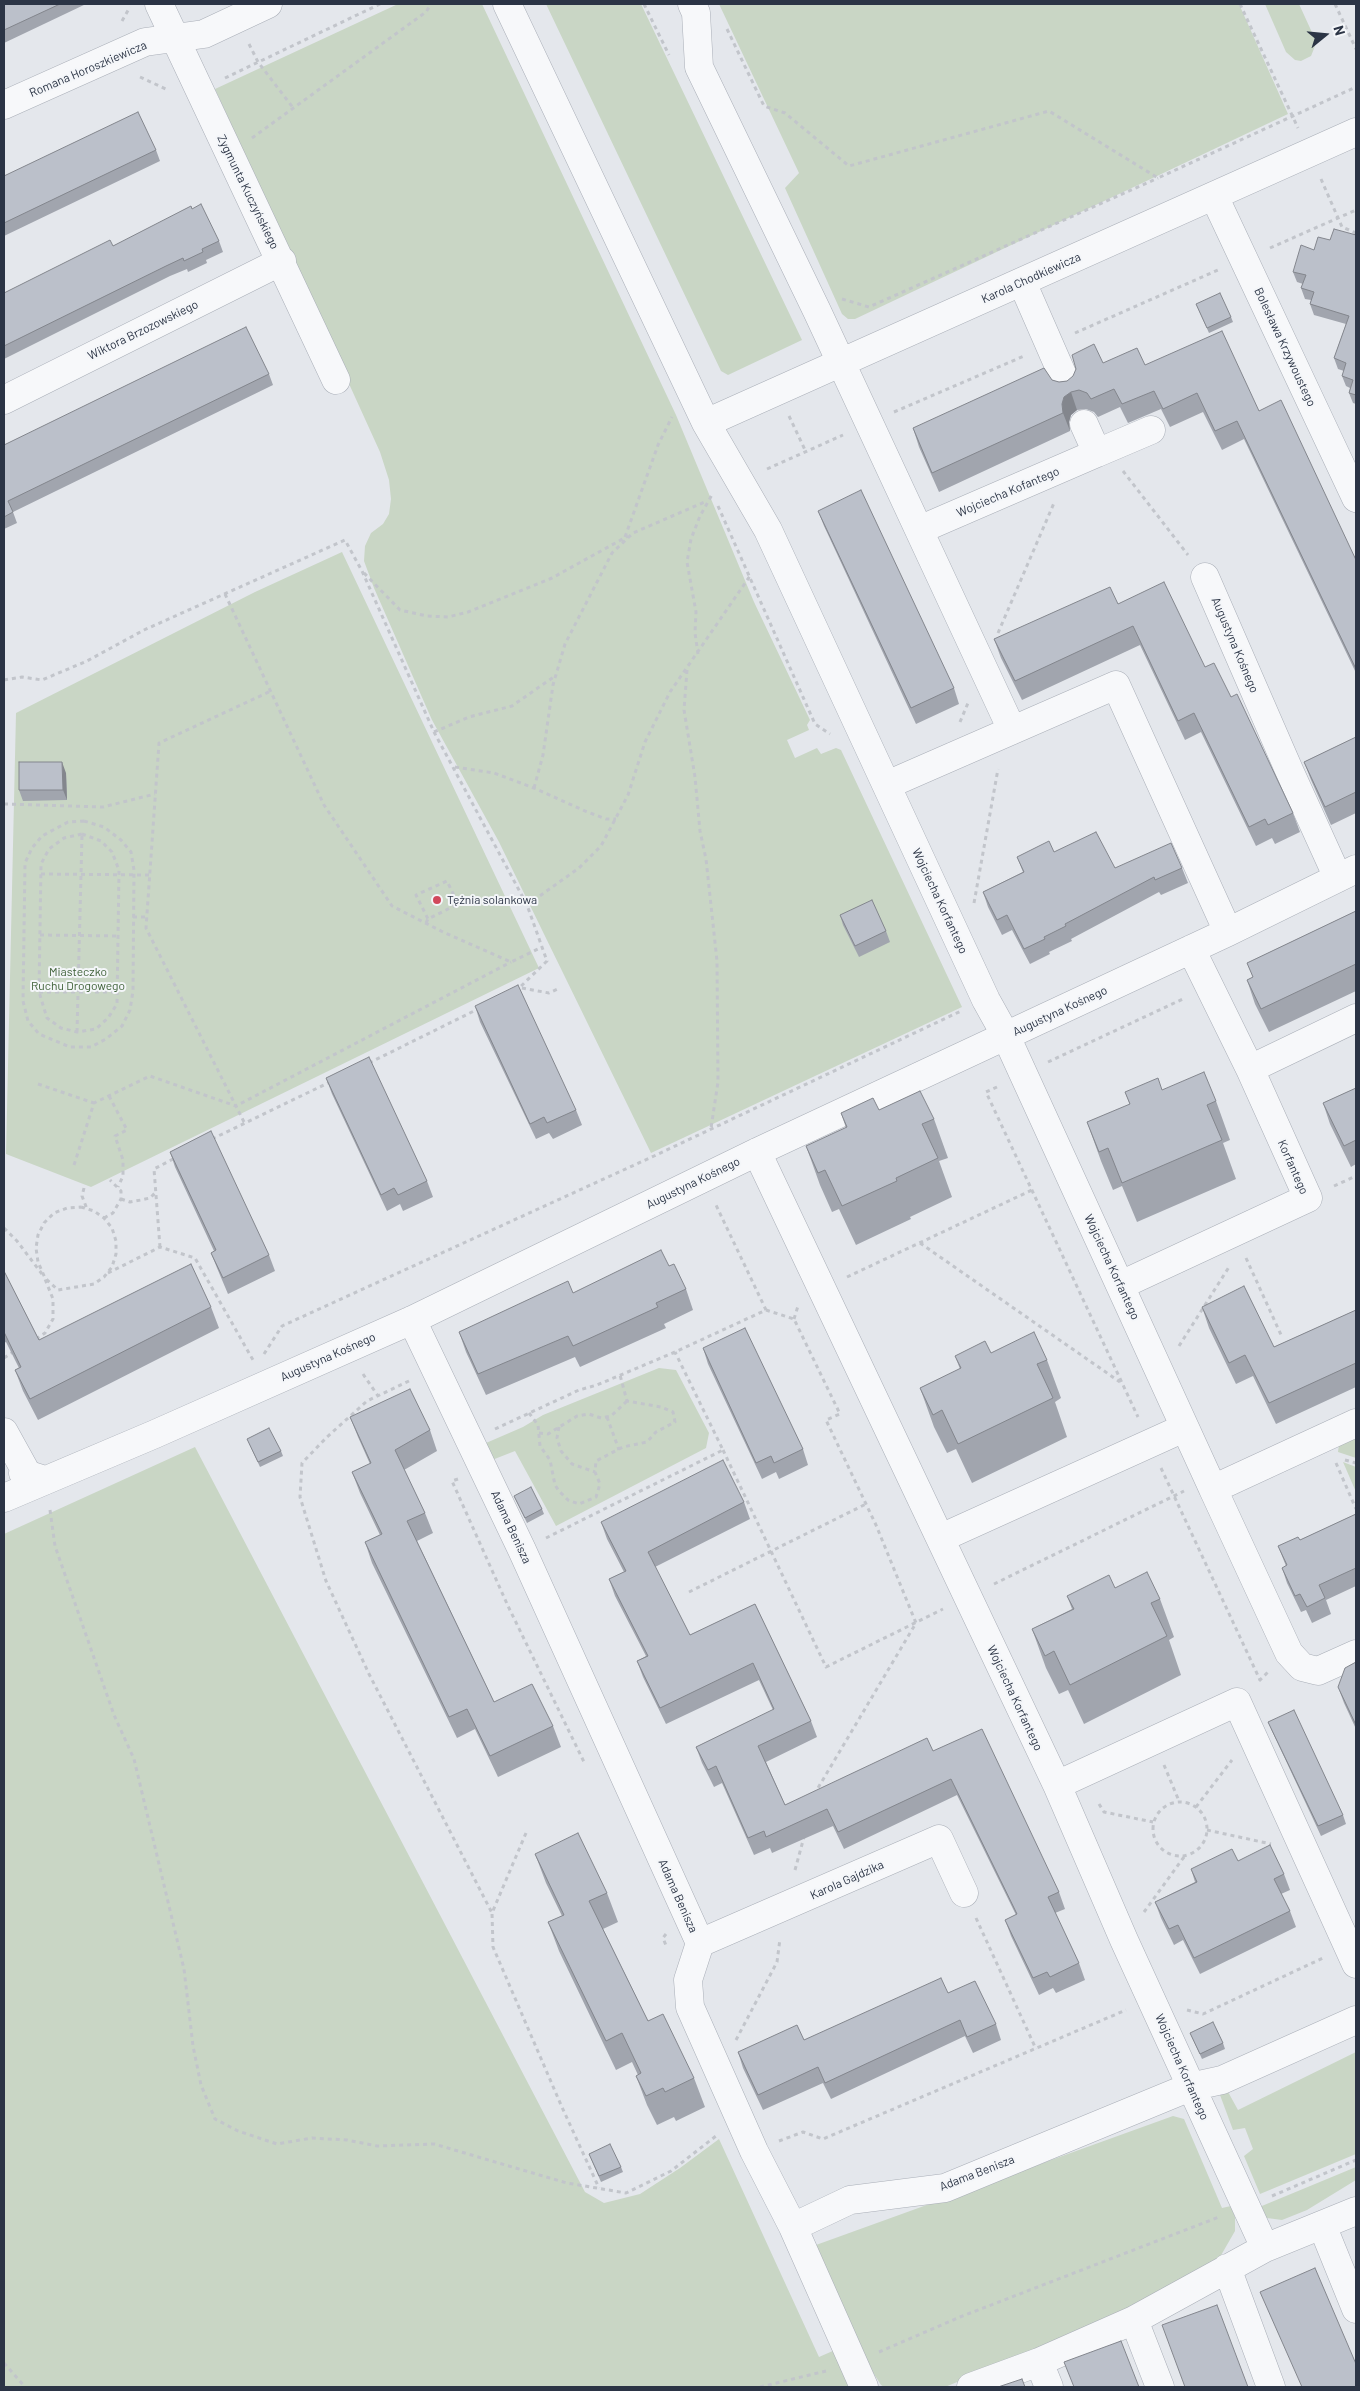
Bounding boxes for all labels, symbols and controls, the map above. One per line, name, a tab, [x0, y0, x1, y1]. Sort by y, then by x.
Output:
north arrow	[1300, 10, 1350, 60]
text: N	[1330, 24, 1349, 37]
street label: Romana Horoszkiewicza	[27, 38, 149, 100]
street label: Zygmunta Kuczyńskiego	[214, 132, 282, 252]
street label: Karola Chodkiewicza	[979, 250, 1083, 306]
street label: Bolesława Krzywoustego	[1251, 285, 1319, 409]
street label: Wiktora Brzozowskiego	[85, 297, 201, 363]
street label: Wojciecha Kofantego	[954, 464, 1062, 520]
street label: Augustyna Kośnego	[1208, 595, 1262, 695]
street label: Wojciecha Korfantego	[909, 846, 971, 956]
place label: Tężnia solankowa	[447, 893, 537, 907]
marker: Tężnia solankowa	[431, 894, 443, 906]
park label: Miasteczko Ruchu Drogowego	[31, 965, 125, 993]
street label: Augustyna Kośnego	[1011, 983, 1109, 1039]
street label: Korfantego	[1275, 1137, 1311, 1197]
street label: Augustyna Kośnego	[644, 1154, 742, 1212]
street label: Wojciecha Korfantego	[1081, 1212, 1143, 1322]
street label: Augustyna Kośnego	[278, 1330, 378, 1384]
street label: Adama Benisza	[488, 1488, 534, 1566]
street label: Wojciecha Korfantego	[984, 1643, 1046, 1753]
street label: Adama Benisza	[655, 1857, 701, 1935]
street label: Karola Gajdzika	[808, 1857, 886, 1903]
street label: Wojciecha Korfantego	[1152, 2012, 1212, 2122]
street label: Adama Benisza	[938, 2152, 1016, 2194]

